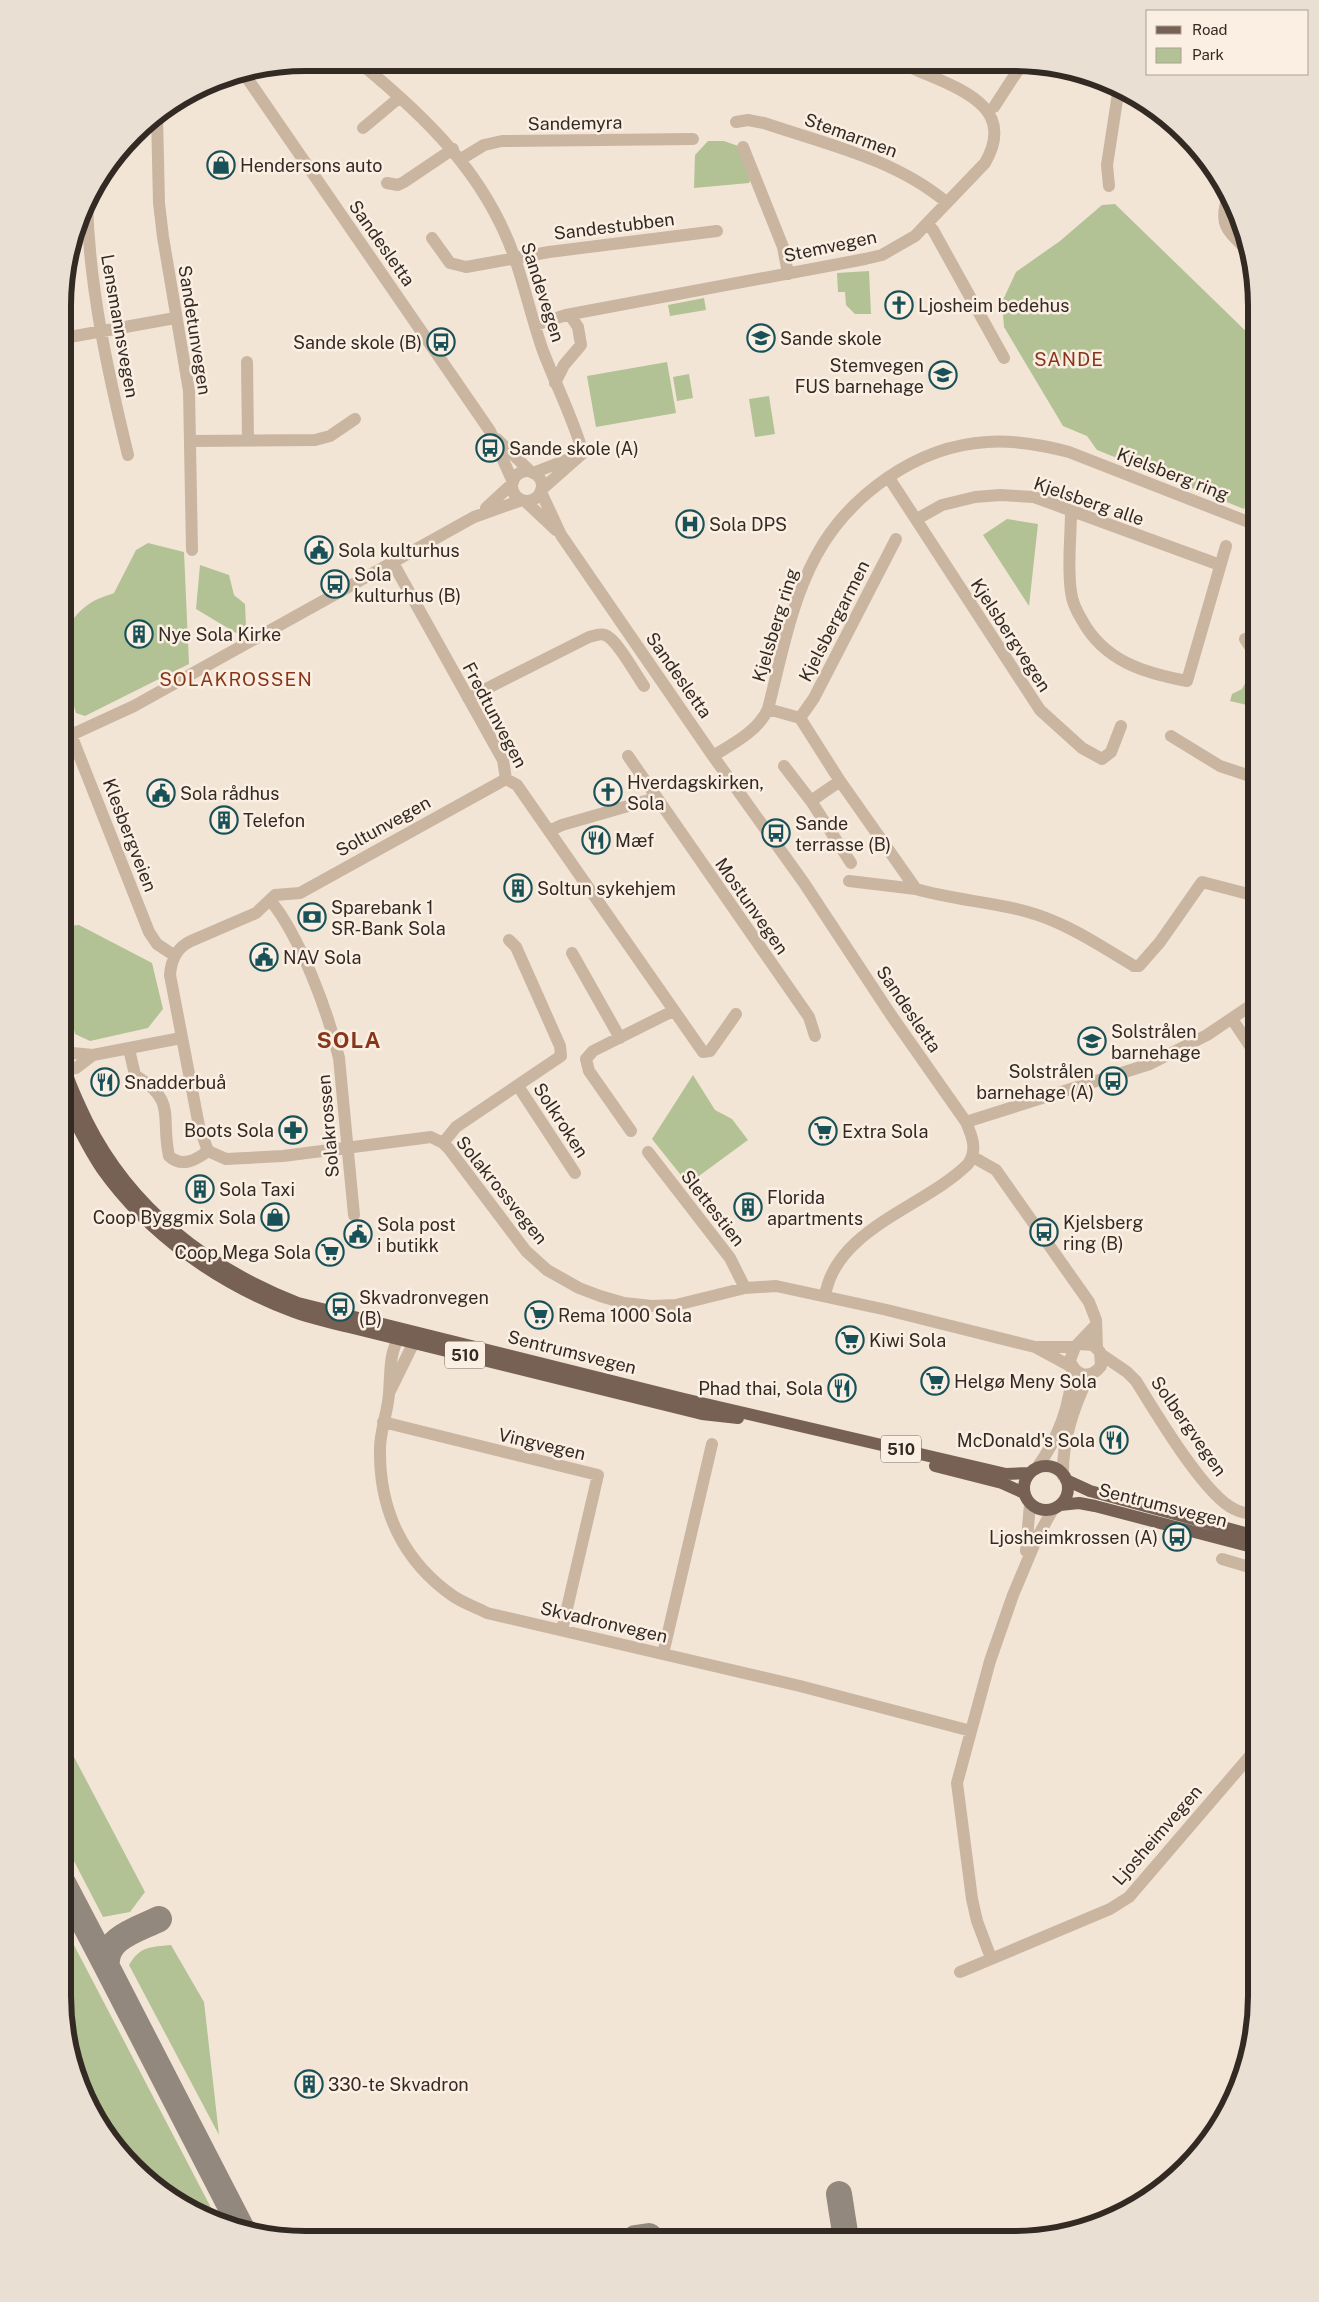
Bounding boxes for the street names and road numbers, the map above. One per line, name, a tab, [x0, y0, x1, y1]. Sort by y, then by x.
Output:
street label: Stemarmen	[802, 108, 900, 162]
street label: Sandemyra	[527, 112, 623, 134]
street label: Sandesletta	[345, 196, 419, 290]
street label: Sandestubben	[552, 208, 676, 244]
street label: Stemvegen	[782, 226, 878, 266]
street label: Sandevegen	[517, 239, 569, 345]
street label: Lensmannsvegen	[97, 253, 143, 399]
street label: Sandetunvegen	[174, 264, 216, 396]
street label: Kjelsberg ring	[1114, 443, 1232, 505]
street label: Kjelsberg alle	[1031, 472, 1147, 530]
street label: Kjelsbergarmen	[794, 557, 874, 685]
street label: Kjelsberg ring	[748, 566, 802, 684]
street label: Kjelsbergvegen	[967, 574, 1055, 696]
street label: Sandesletta	[642, 628, 716, 722]
street label: Fredtunvegen	[458, 659, 532, 771]
street label: Klesbergveien	[99, 775, 161, 895]
street label: Soltunvegen	[332, 791, 434, 861]
street label: Mostunvegen	[711, 854, 793, 958]
street label: Sandesletta	[872, 962, 946, 1056]
street label: Solakrossen	[313, 1074, 343, 1178]
street label: Solkroken	[529, 1079, 593, 1161]
street label: Solakrossvegen	[452, 1132, 552, 1248]
street label: Slettestien	[677, 1166, 749, 1250]
street label: Sentrumsvegen	[505, 1326, 639, 1378]
road number: 510	[445, 1342, 485, 1368]
street label: Solbergvegen	[1147, 1372, 1231, 1480]
street label: Vingvegen	[496, 1424, 588, 1464]
road number: 510	[881, 1436, 921, 1462]
street label: Sentrumsvegen	[1096, 1479, 1230, 1531]
street label: Skvadronvegen	[538, 1597, 670, 1647]
street label: Ljosheimvegen	[1108, 1781, 1206, 1889]

